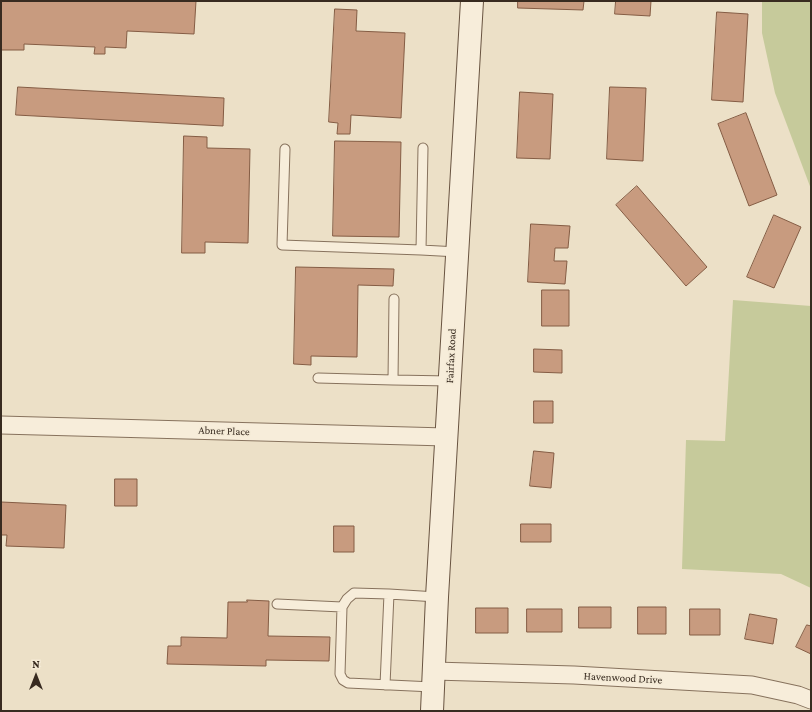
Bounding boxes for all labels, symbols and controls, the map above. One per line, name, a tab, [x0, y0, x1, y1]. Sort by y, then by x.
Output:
street label: Fairfax Road	[443, 328, 459, 384]
street label: Abner Place	[198, 424, 250, 438]
north arrow	[16, 656, 56, 696]
text: N	[32, 658, 40, 670]
street label: Havenwood Drive	[583, 669, 663, 687]

